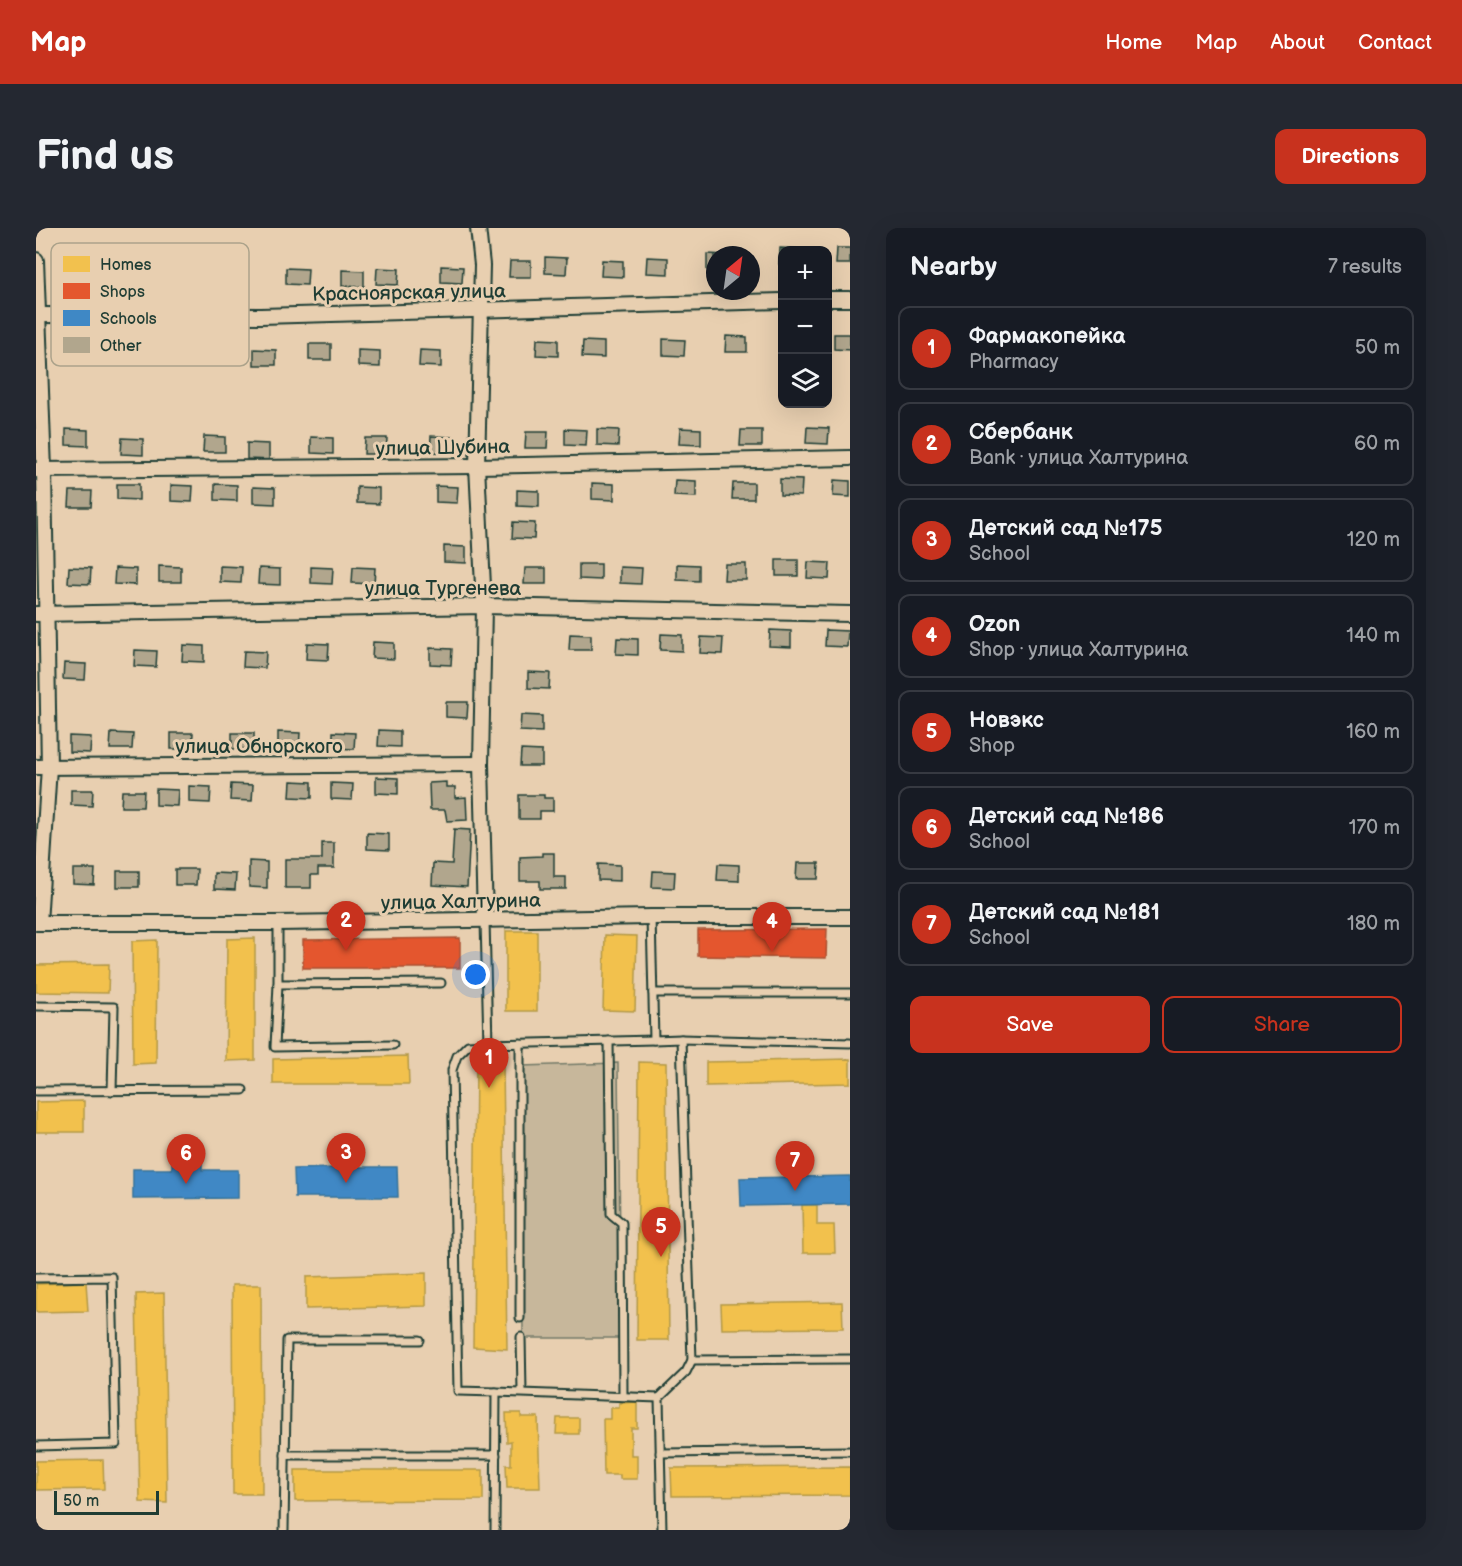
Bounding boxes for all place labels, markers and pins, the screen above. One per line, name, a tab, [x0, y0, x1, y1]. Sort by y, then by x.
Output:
pin: 2	[326, 902, 366, 951]
pin: 4	[752, 902, 792, 952]
pin: 1	[470, 1038, 508, 1088]
pin: 6	[166, 1134, 206, 1184]
pin: 3	[326, 1134, 366, 1183]
pin: 7	[776, 1142, 814, 1191]
pin: 5	[642, 1208, 680, 1257]

